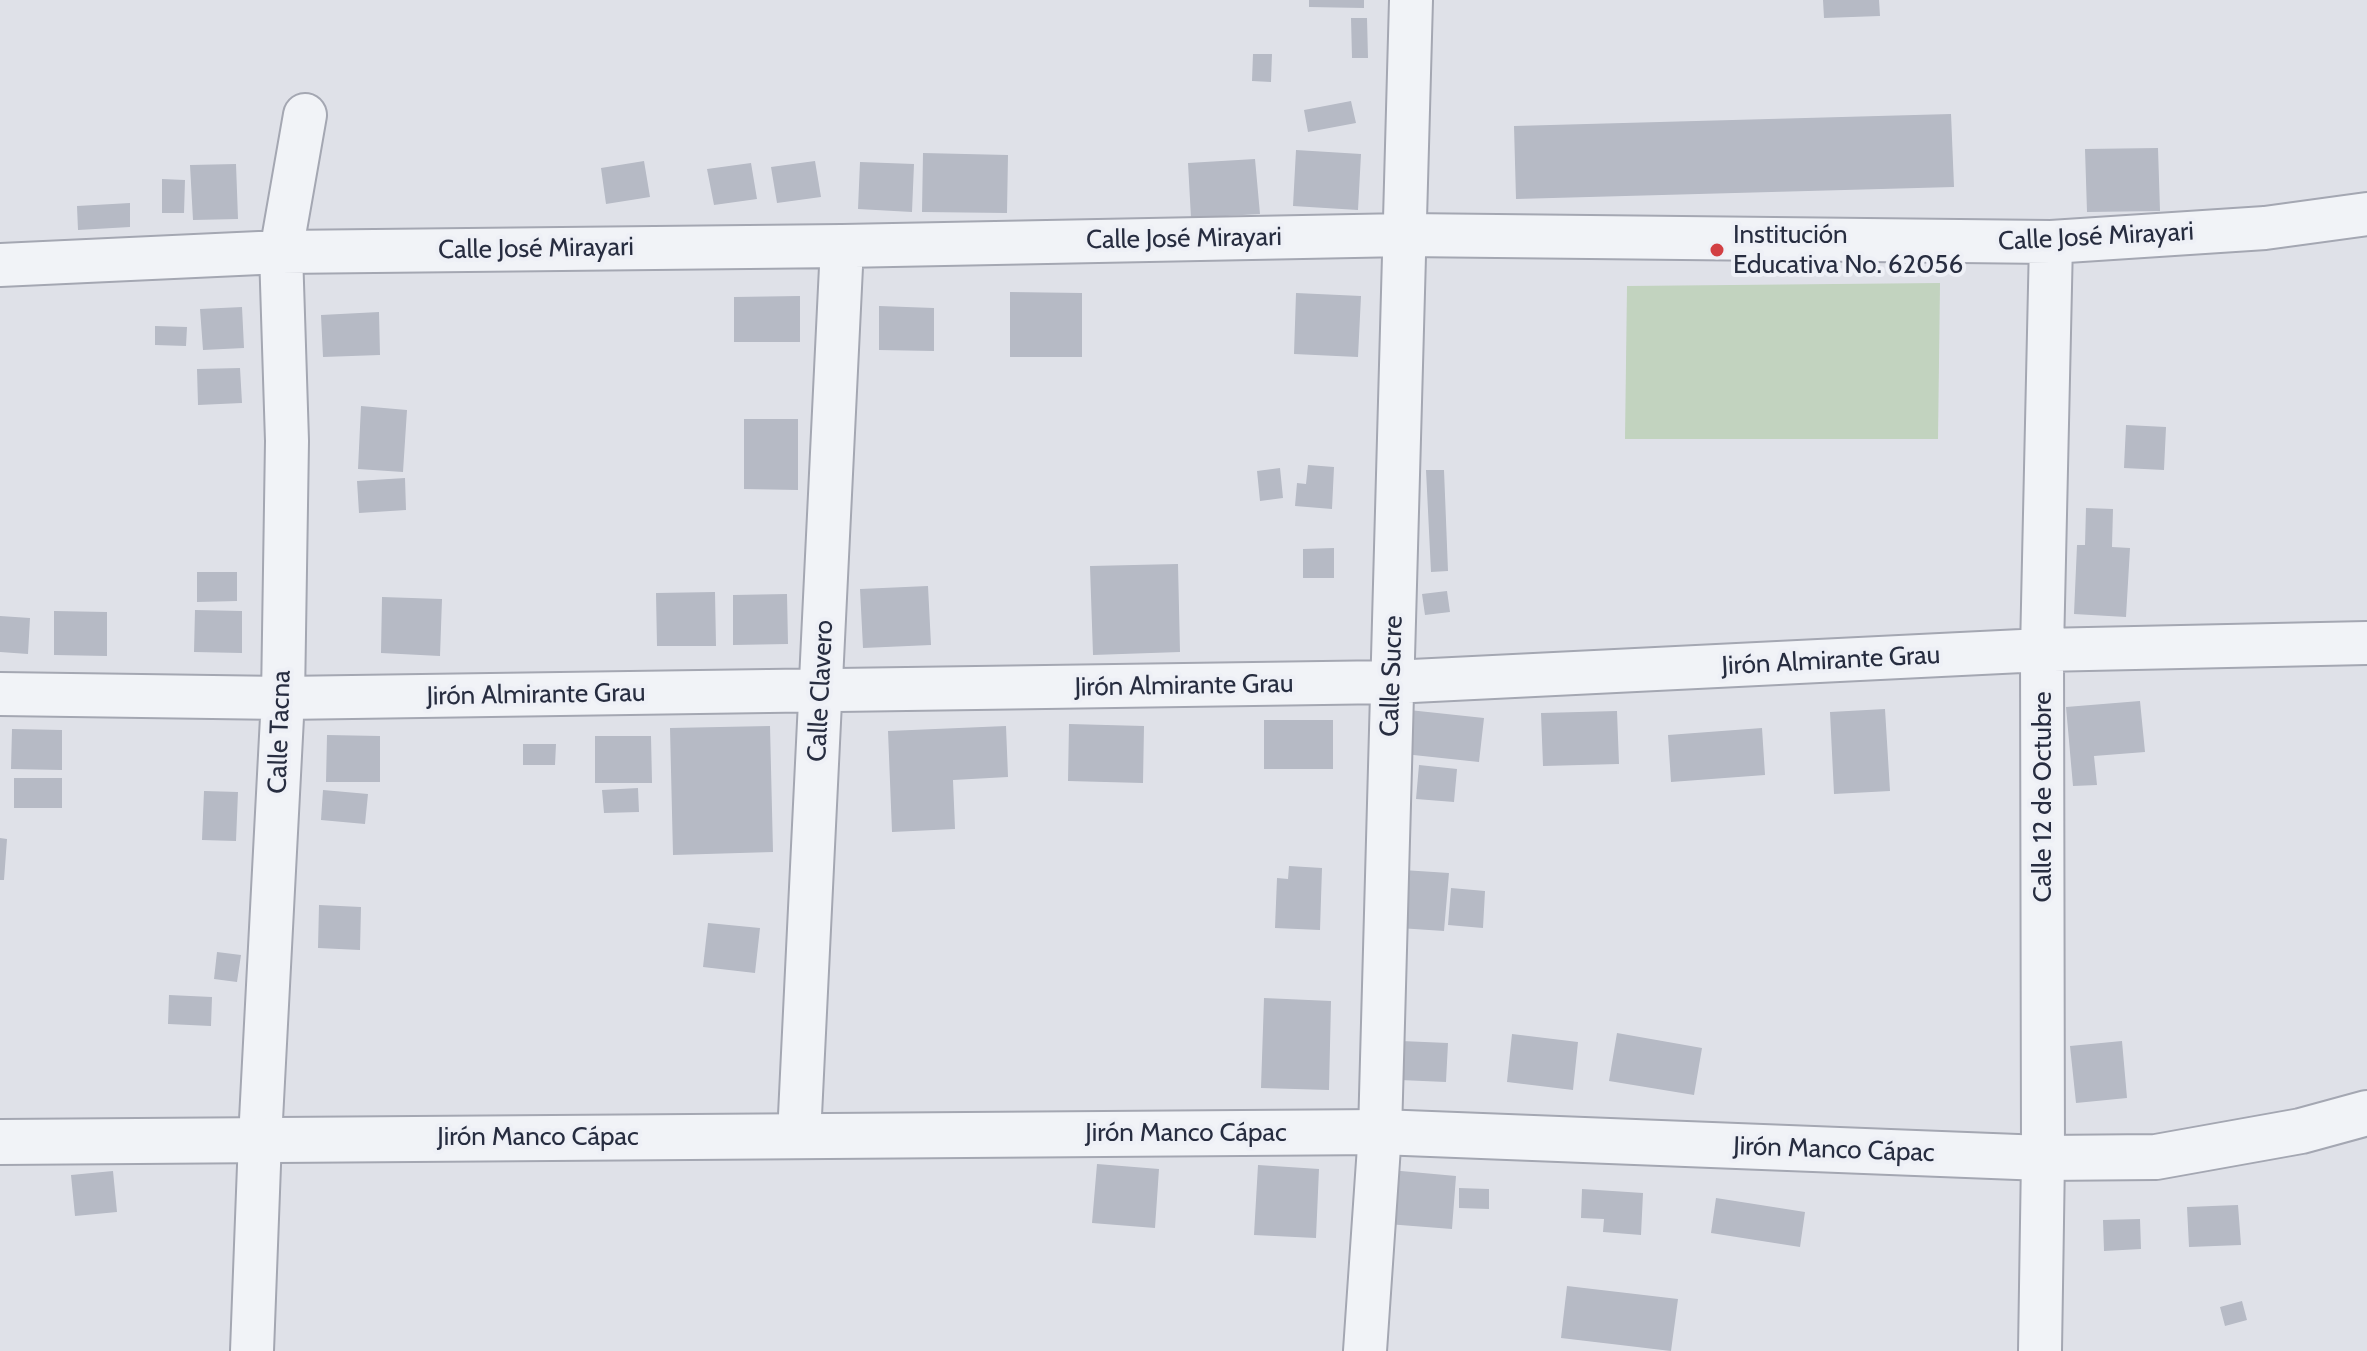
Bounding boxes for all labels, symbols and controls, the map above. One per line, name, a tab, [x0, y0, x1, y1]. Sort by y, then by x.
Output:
street label: Calle José Mirayari	[1997, 216, 2195, 258]
place label: Institución Educativa No. 62056	[1733, 219, 1963, 280]
street label: Calle José Mirayari	[1086, 222, 1282, 256]
street label: Calle José Mirayari	[438, 232, 634, 266]
marker: Institución Educativa No. 62056	[1708, 241, 1726, 259]
street label: Calle Sucre	[1374, 615, 1410, 737]
street label: Calle Clavero	[802, 619, 840, 763]
street label: Jirón Almirante Grau	[1721, 640, 1941, 682]
street label: Jirón Almirante Grau	[1074, 668, 1294, 704]
street label: Calle Tacna	[262, 670, 298, 794]
street label: Jirón Almirante Grau	[426, 677, 646, 713]
street label: Calle 12 de Octubre	[2027, 691, 2059, 903]
street label: Jirón Manco Cápac	[1085, 1117, 1287, 1149]
street label: Jirón Manco Cápac	[437, 1121, 639, 1153]
street label: Jirón Manco Cápac	[1733, 1131, 1935, 1169]

